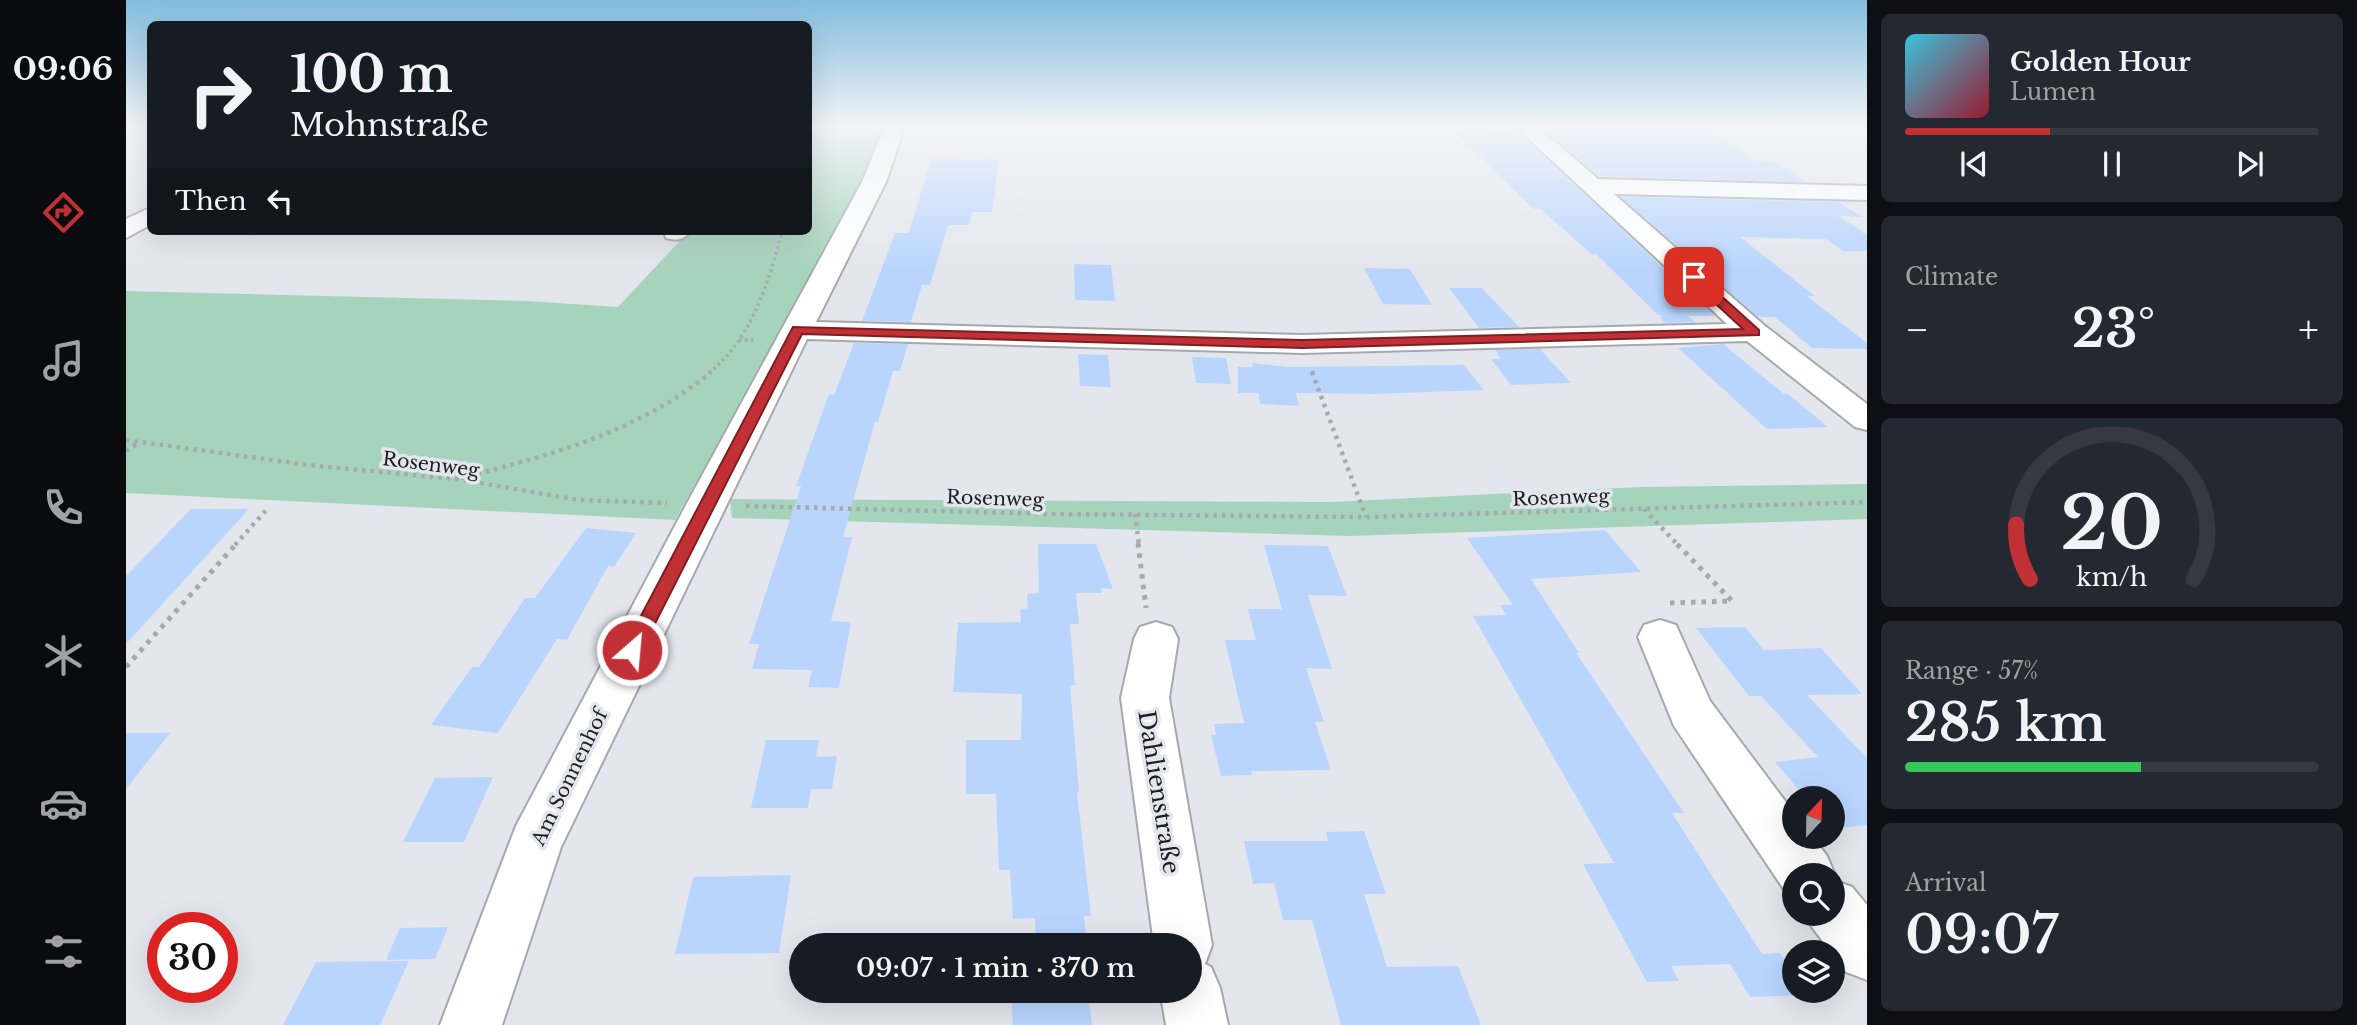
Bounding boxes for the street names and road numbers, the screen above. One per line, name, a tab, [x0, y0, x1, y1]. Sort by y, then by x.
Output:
street label: Rosenweg	[381, 447, 481, 482]
street label: Rosenweg	[1512, 484, 1611, 511]
street label: Rosenweg	[946, 485, 1045, 512]
street label: Am Sonnenhof	[526, 703, 613, 850]
street label: Dahlienstraße	[1132, 708, 1186, 876]

